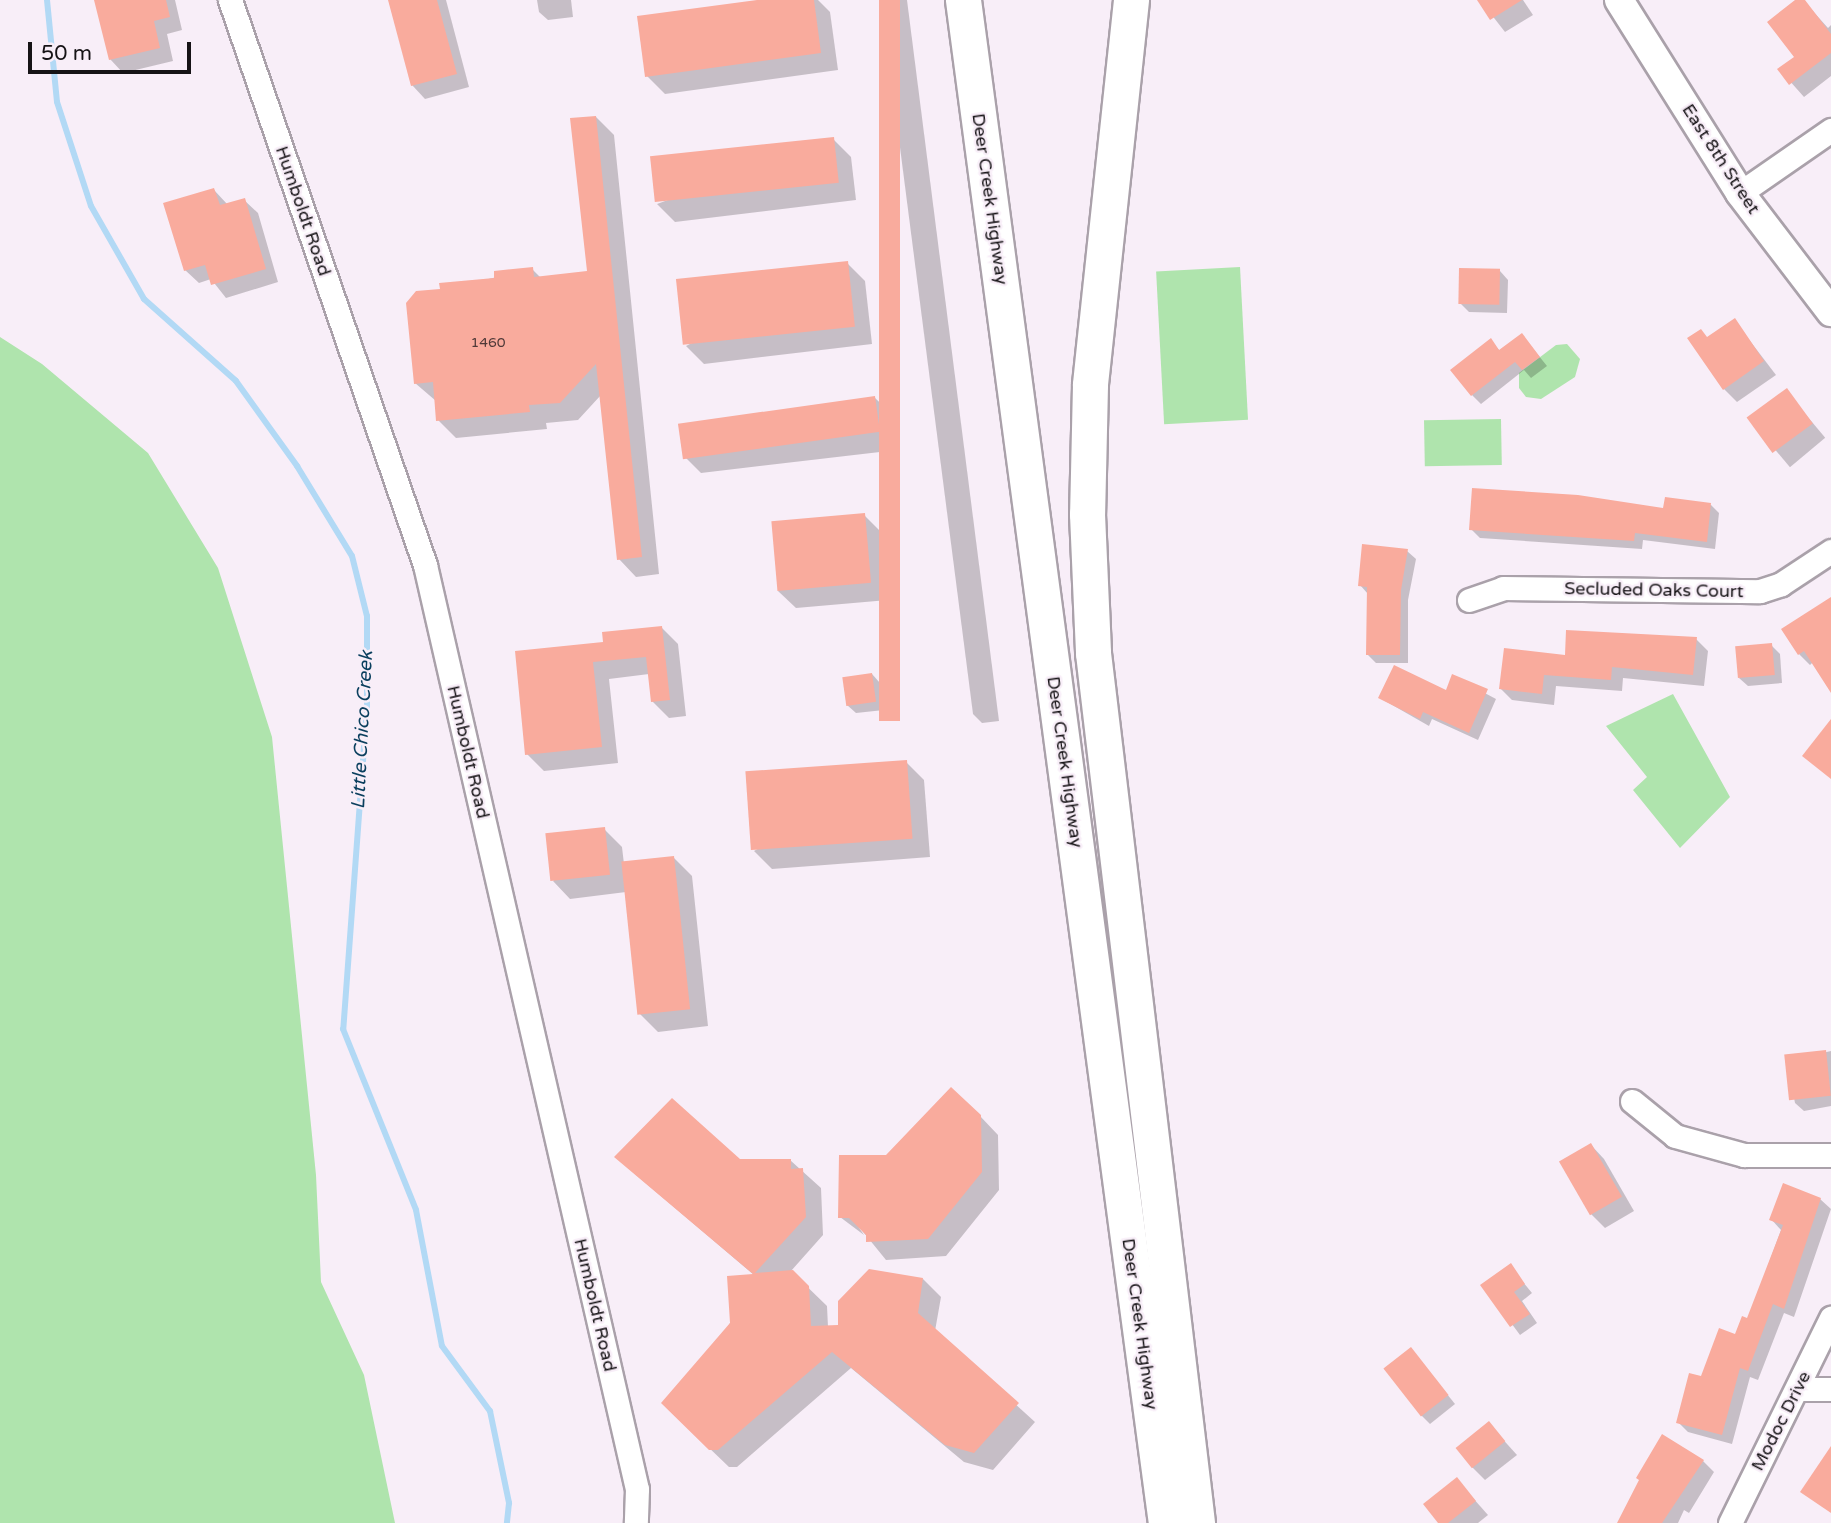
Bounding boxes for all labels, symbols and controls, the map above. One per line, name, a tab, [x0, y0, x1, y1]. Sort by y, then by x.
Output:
scale bar	[32, 28, 194, 72]
text: 50 m	[41, 41, 92, 66]
street label: East 8th Street	[1677, 100, 1765, 218]
street label: Deer Creek Highway	[967, 112, 1013, 286]
street label: Humboldt Road	[271, 143, 335, 279]
house number: 1460	[470, 335, 506, 351]
street label: Secluded Oaks Court	[1564, 578, 1744, 602]
water label: Little Chico Creek	[347, 650, 379, 810]
street label: Deer Creek Highway	[1042, 675, 1088, 849]
street label: Humboldt Road	[442, 683, 494, 821]
street label: Humboldt Road	[569, 1236, 621, 1374]
street label: Deer Creek Highway	[1117, 1237, 1163, 1411]
street label: Modoc Drive	[1747, 1368, 1815, 1474]

